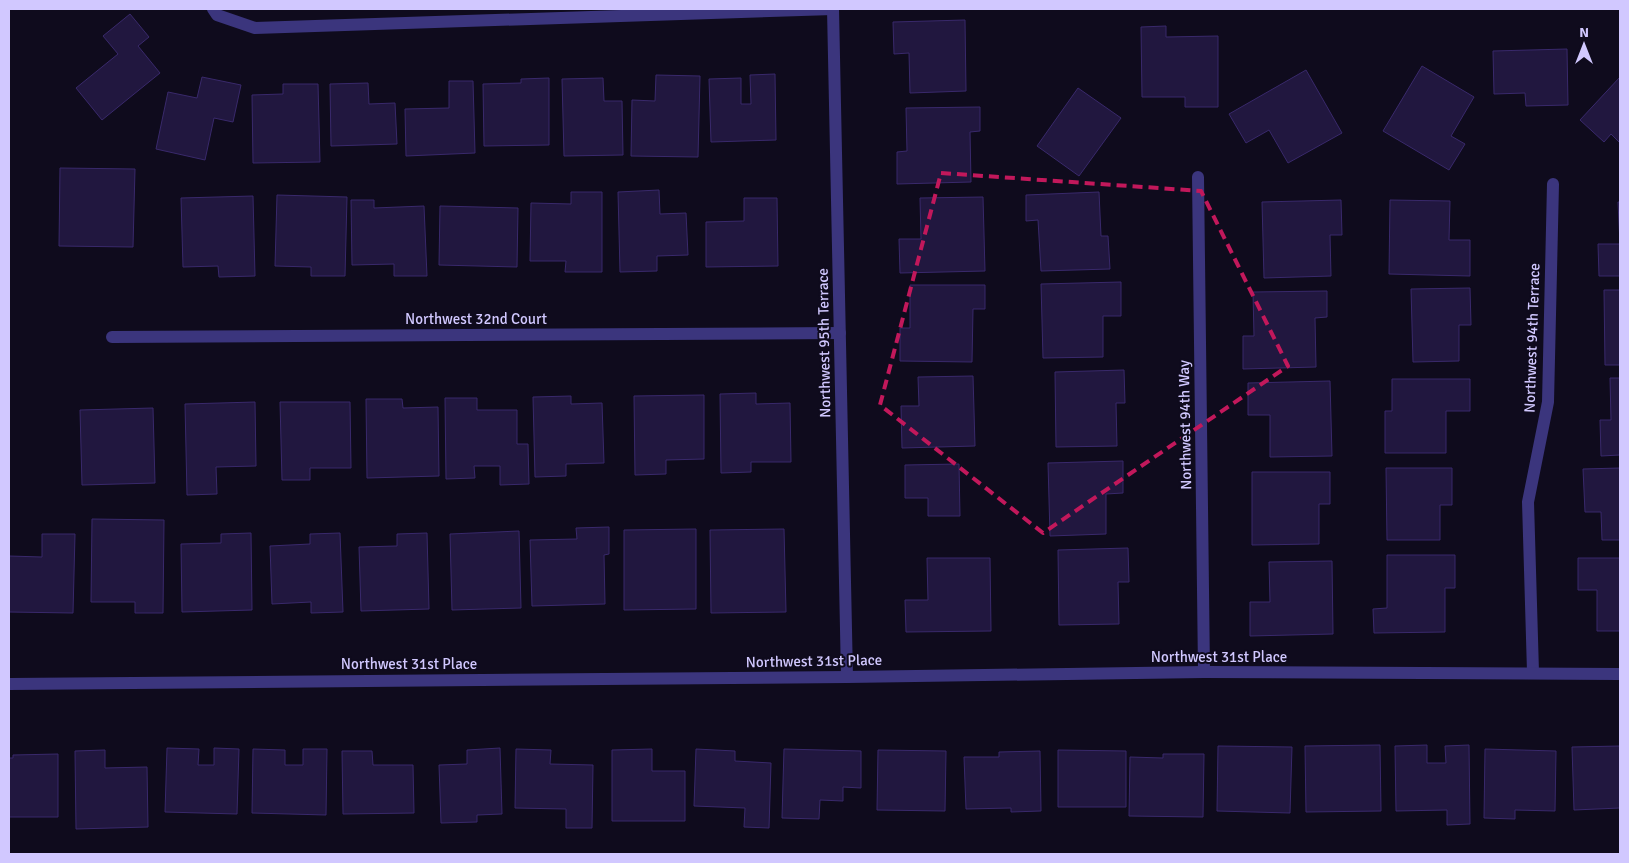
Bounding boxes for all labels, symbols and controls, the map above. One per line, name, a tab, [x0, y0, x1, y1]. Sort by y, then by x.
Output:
north arrow	[1559, 20, 1609, 70]
text: N	[1579, 24, 1589, 41]
street label: Northwest 94th Terrace	[1520, 263, 1544, 413]
street label: Northwest 95th Terrace	[814, 268, 834, 418]
street label: Northwest 32nd Court	[405, 310, 547, 328]
street label: Northwest 94th Way	[1175, 360, 1195, 490]
street label: Northwest 31st Place	[1151, 648, 1287, 666]
street label: Northwest 31st Place	[746, 651, 882, 671]
street label: Northwest 31st Place	[341, 655, 477, 673]

